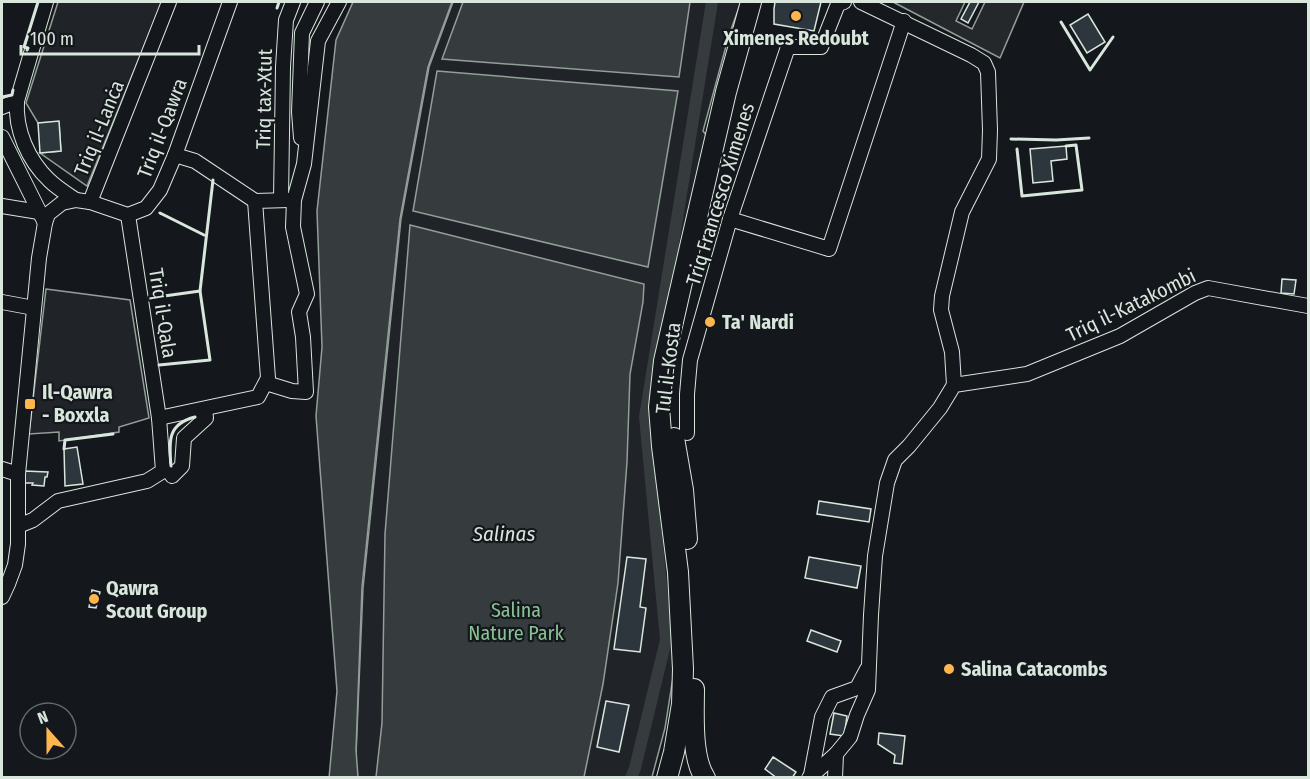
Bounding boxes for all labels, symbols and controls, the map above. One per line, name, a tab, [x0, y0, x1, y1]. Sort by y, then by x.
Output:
marker: Ximenes Redoubt	[789, 9, 803, 23]
scale bar	[21, 18, 200, 56]
place label: Ximenes Redoubt	[722, 26, 870, 50]
text: 100 m	[30, 28, 74, 50]
street label: Triq tax-Xtut	[251, 48, 277, 149]
street label: Triq il-Qawra	[132, 75, 192, 181]
street label: Triq il-Lanċa	[69, 77, 129, 179]
street label: Triq Francesco Ximenes	[681, 100, 759, 288]
street label: Triq il-Katakombi	[1062, 263, 1200, 347]
street label: Triq il-Qala	[144, 266, 182, 360]
place label: Ta' Nardi	[722, 310, 794, 334]
marker: Ta' Nardi	[703, 315, 717, 329]
street label: Tul il-Kosta	[650, 321, 686, 415]
place label: Il-Qawra - Boxxla	[42, 380, 113, 427]
marker: Il-Qawra - Boxxla	[23, 397, 37, 411]
water label: Salinas	[472, 521, 535, 547]
place label: Qawra Scout Group	[106, 576, 208, 623]
marker: Qawra Scout Group	[87, 592, 101, 606]
park label: Salina Nature Park	[468, 598, 564, 645]
place label: Salina Catacombs	[961, 657, 1107, 681]
marker: Salina Catacombs	[942, 662, 956, 676]
north arrow	[18, 701, 78, 761]
text: N	[35, 707, 51, 728]

